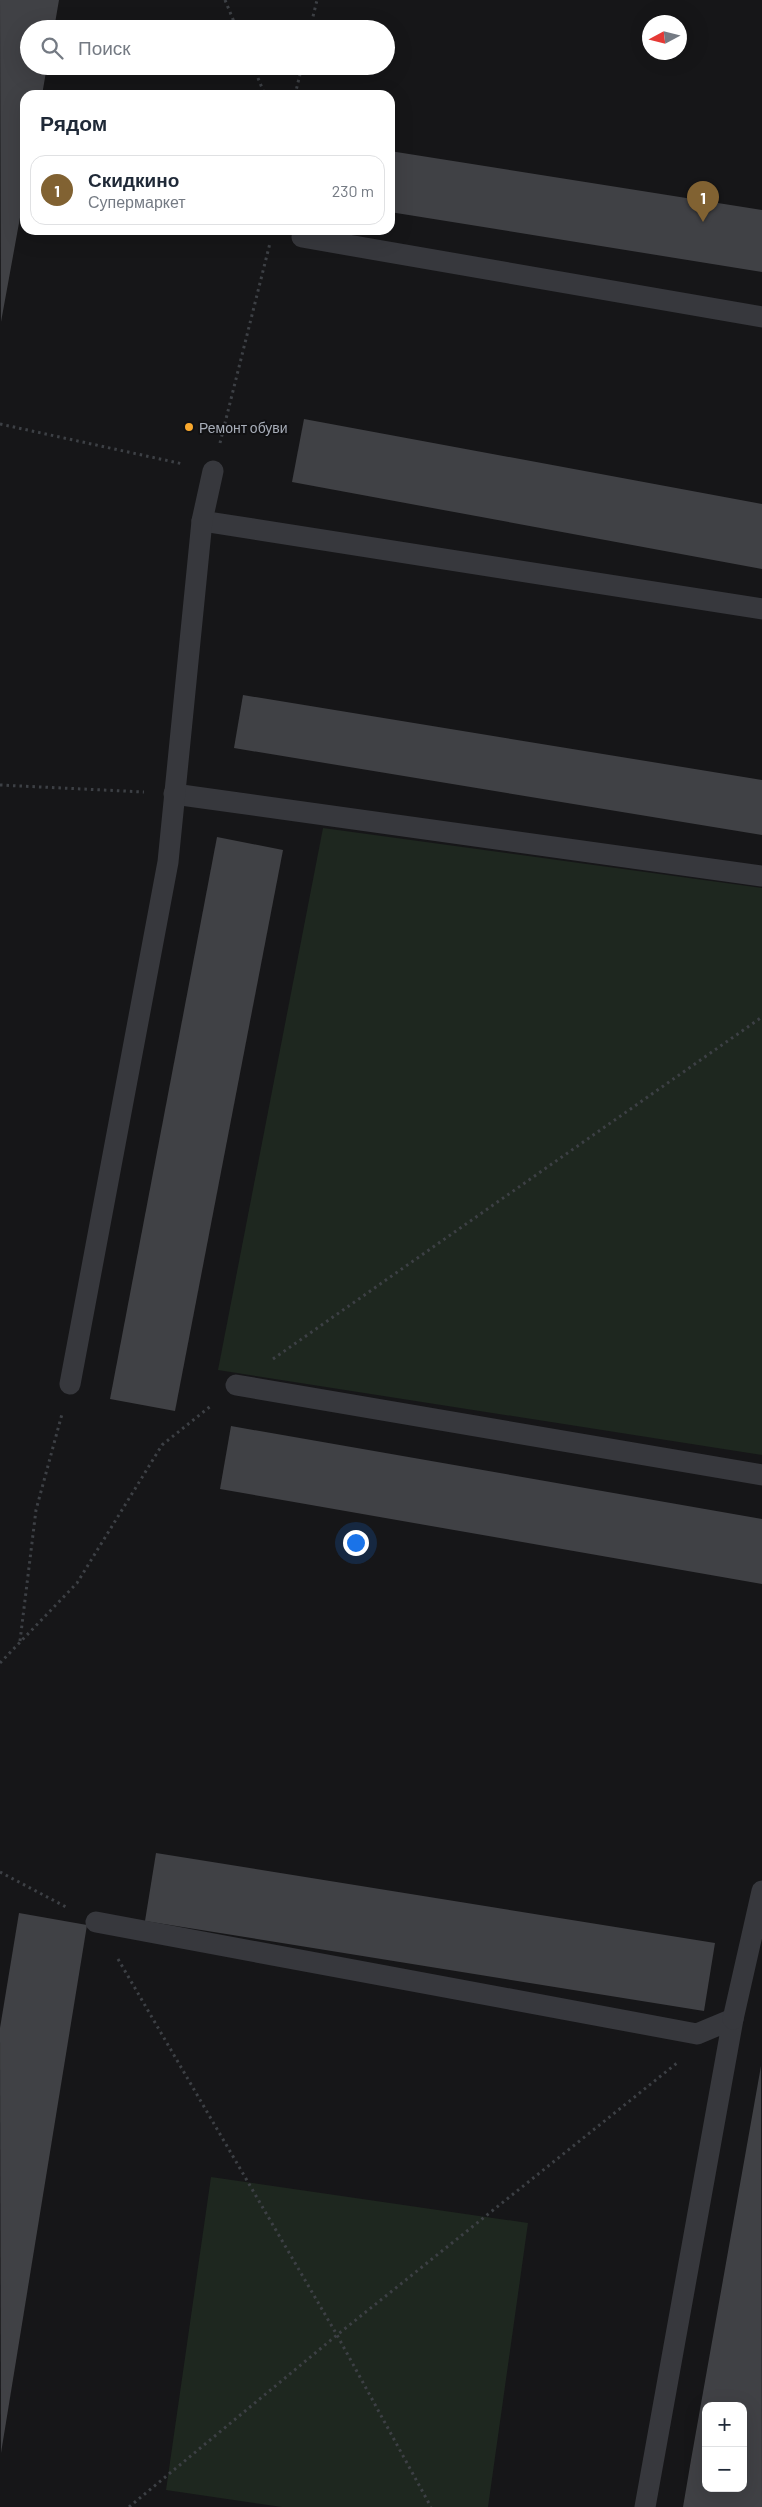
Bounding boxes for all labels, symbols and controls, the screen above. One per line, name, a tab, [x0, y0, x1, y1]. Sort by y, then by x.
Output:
north arrow	[642, 15, 687, 60]
search box	[20, 20, 395, 75]
icon: search	[38, 34, 66, 62]
text: Поиск	[78, 36, 131, 59]
text: Рядом	[40, 110, 107, 135]
text: Скидкино	[88, 168, 179, 191]
text: 1	[54, 181, 60, 200]
text: 230 m	[332, 181, 374, 200]
pin: 1	[687, 181, 719, 222]
text: Супермаркет	[88, 192, 186, 211]
place label: Ремонт обуви	[199, 419, 288, 436]
marker: Ремонт обуви	[183, 421, 195, 433]
your location	[343, 1530, 369, 1556]
map controls	[702, 2402, 747, 2492]
button: +	[702, 2402, 747, 2447]
button: −	[702, 2447, 747, 2492]

